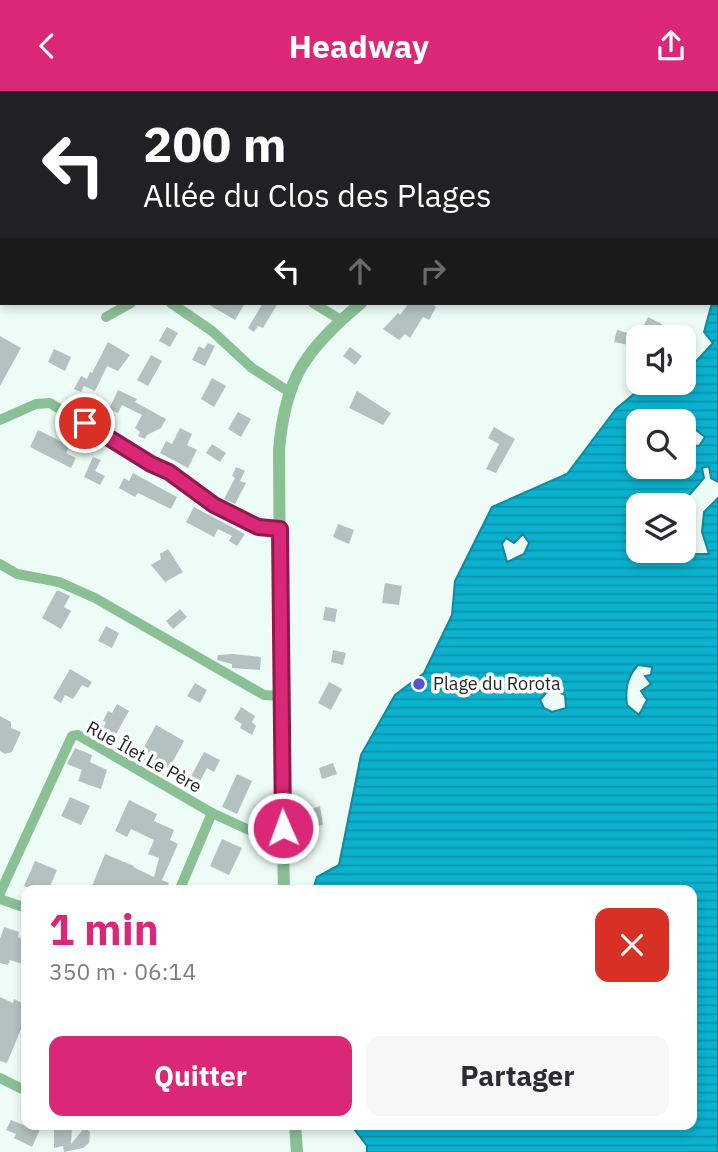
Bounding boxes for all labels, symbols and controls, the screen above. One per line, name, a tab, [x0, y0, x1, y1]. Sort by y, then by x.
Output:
text: Headway	[289, 25, 429, 67]
icon: back	[28, 27, 66, 65]
icon: share	[652, 27, 690, 65]
text: 200 m	[143, 112, 287, 175]
icon: left	[28, 119, 119, 210]
text: Allée du Clos des Plages	[143, 174, 492, 216]
icon: left	[268, 252, 306, 290]
icon: ahead	[341, 252, 379, 290]
icon: right	[414, 252, 452, 290]
map controls	[626, 325, 696, 563]
button: sound	[626, 325, 696, 395]
pin	[55, 393, 115, 453]
icon: arrive	[66, 404, 104, 442]
button: search	[626, 409, 696, 479]
button: layers	[626, 493, 696, 563]
place label: Plage du Rorota	[433, 672, 561, 695]
marker: Plage du Rorota	[411, 676, 427, 692]
street label: Rue Îlet Le Père	[83, 715, 206, 798]
position arrow	[246, 791, 320, 865]
text: 1 min	[49, 902, 159, 957]
button: close	[595, 908, 669, 982]
text: 350 m · 06:14	[49, 956, 196, 986]
button: Quitter	[49, 1036, 352, 1116]
button: Partager	[366, 1036, 669, 1116]

